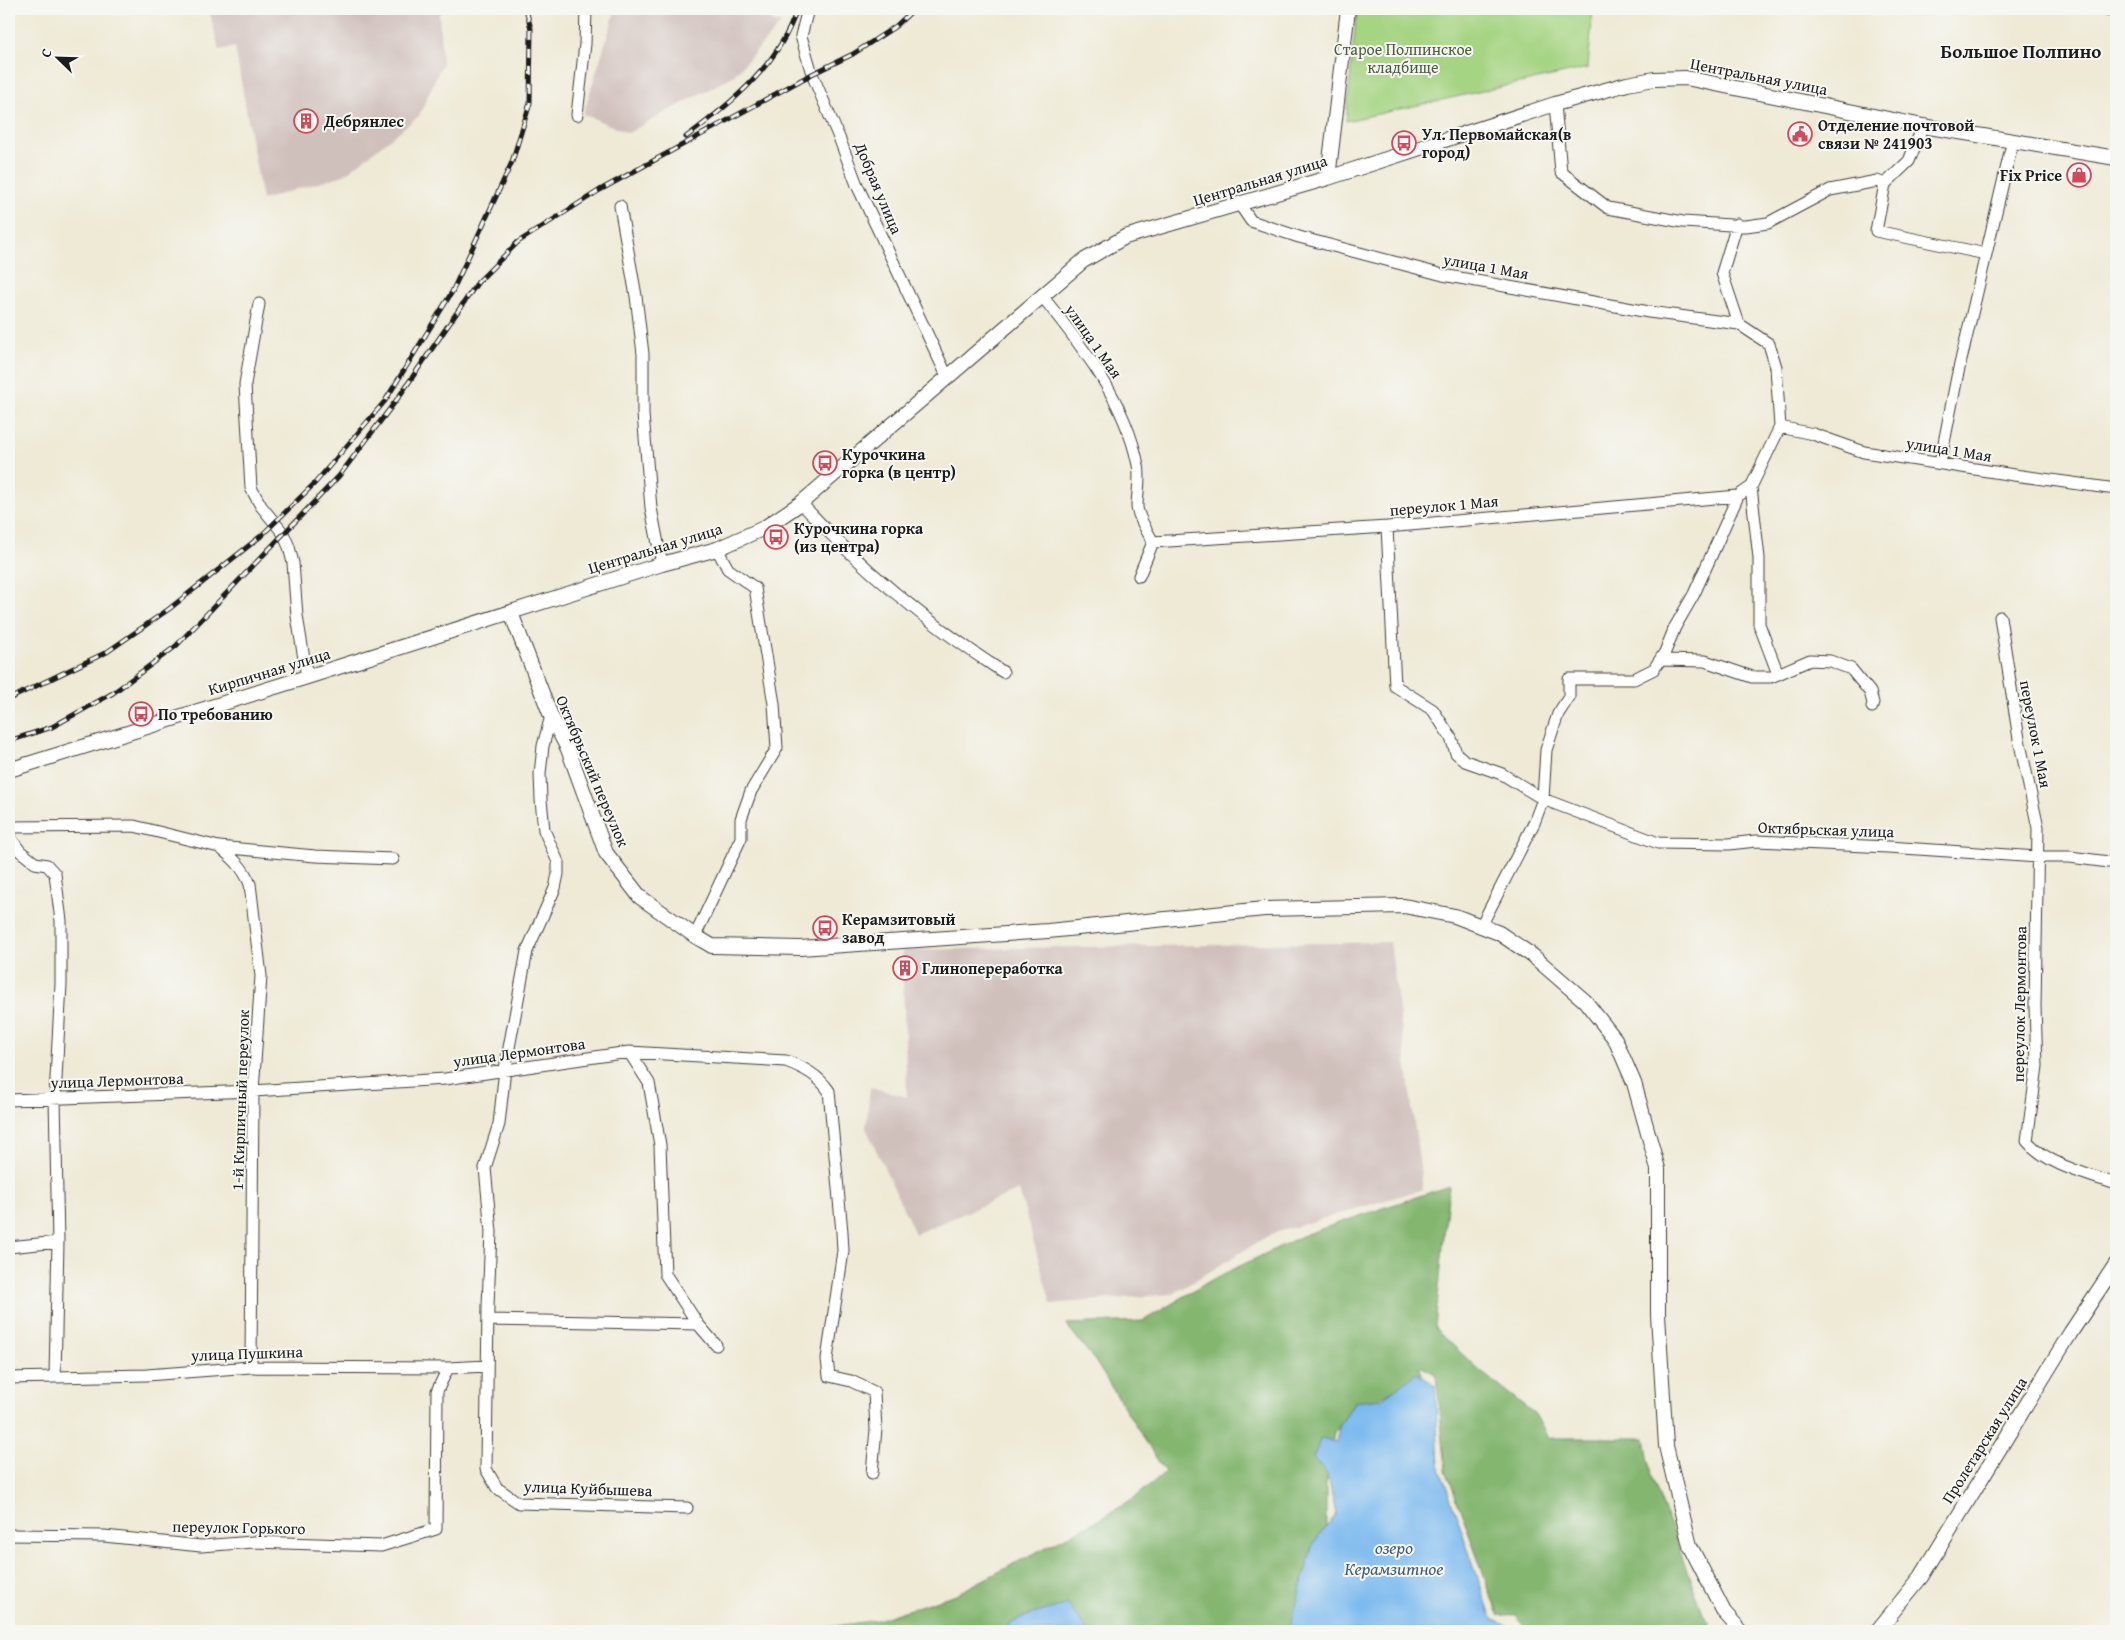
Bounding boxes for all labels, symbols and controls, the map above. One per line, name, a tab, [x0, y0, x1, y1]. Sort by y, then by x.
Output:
north arrow	[32, 32, 82, 82]
park label: Старое Полпинское кладбище	[1334, 37, 1472, 79]
district label: Большое Полпино	[1941, 37, 2101, 65]
text: С	[35, 45, 57, 60]
street label: Центральная улица	[1688, 51, 1830, 101]
building icon: Дебрянлес	[293, 108, 319, 134]
place label: Дебрянлес	[323, 109, 404, 133]
place label: Отделение почтовой связи № 241903	[1818, 113, 1974, 155]
public building icon: Отделение почтовой связи № 241903	[1787, 121, 1813, 147]
place label: Ул. Первомайская(в город)	[1422, 122, 1571, 164]
bus stop icon: Ул. Первомайская(в город)	[1391, 130, 1417, 156]
street label: Добрая улица	[848, 137, 909, 238]
street label: Центральная улица	[1190, 148, 1330, 212]
shop icon: Fix Price	[2066, 162, 2092, 188]
place label: Fix Price	[2000, 163, 2062, 187]
street label: улица 1 Мая	[1440, 247, 1531, 285]
street label: улица 1 Мая	[1059, 298, 1129, 383]
street label: улица 1 Мая	[1904, 430, 1993, 468]
place label: Курочкина горка (в центр)	[842, 442, 956, 484]
bus stop icon: Курочкина горка (в центр)	[812, 450, 838, 476]
street label: переулок 1 Мая	[1389, 488, 1499, 522]
street label: Центральная улица	[585, 516, 725, 580]
place label: Курочкина горка (из центра)	[794, 516, 924, 558]
bus stop icon: Курочкина горка (из центра)	[763, 524, 789, 550]
street label: Кирпичная улица	[205, 641, 333, 701]
street label: переулок 1 Мая	[2014, 678, 2058, 790]
street label: Октябрьский переулок	[550, 692, 636, 851]
bus stop icon: По требованию	[128, 701, 154, 727]
place label: По требованию	[158, 702, 273, 726]
street label: Октябрьская улица	[1758, 815, 1895, 843]
place label: Керамзитовый завод	[842, 907, 955, 949]
bus stop icon: Керамзитовый завод	[812, 915, 838, 941]
street label: переулок Лермонтова	[2006, 925, 2032, 1082]
building icon: Глинопереработка	[892, 955, 918, 981]
place label: Глинопереработка	[922, 956, 1064, 980]
street label: 1-й Кирпичный переулок	[225, 1009, 255, 1191]
street label: улица Лермонтова	[450, 1031, 587, 1073]
street label: улица Лермонтова	[49, 1066, 184, 1094]
street label: улица Пушкина	[190, 1339, 304, 1367]
street label: Пролетарская улица	[1935, 1372, 2033, 1508]
street label: улица Куйбышева	[522, 1474, 653, 1502]
street label: переулок Горького	[172, 1514, 306, 1540]
water label: озеро Керамзитное	[1344, 1534, 1444, 1582]

